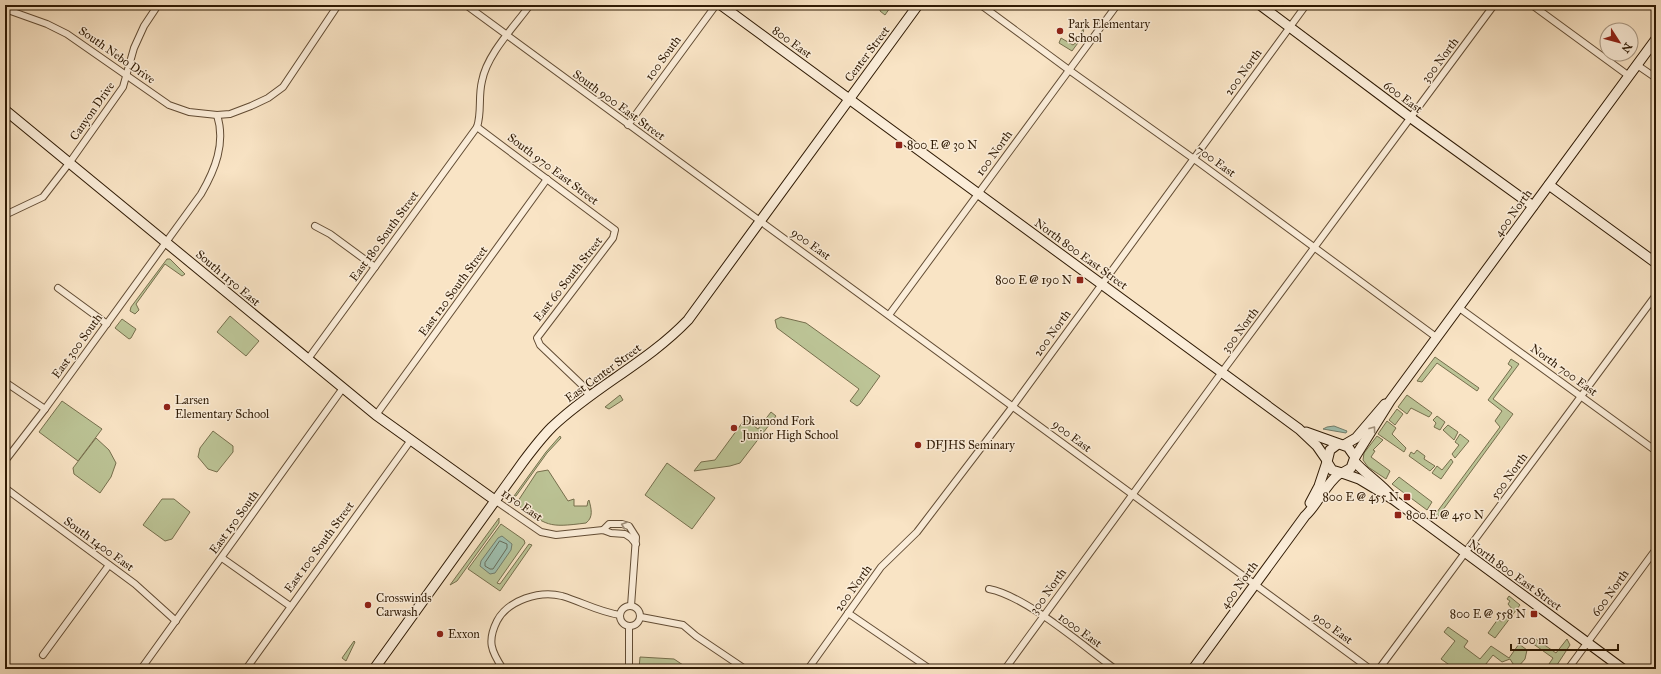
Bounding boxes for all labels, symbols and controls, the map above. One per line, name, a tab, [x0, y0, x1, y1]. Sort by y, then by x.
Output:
place label: Park Elementary School	[1068, 17, 1150, 45]
north arrow	[1599, 22, 1639, 62]
street label: South Nebo Drive	[76, 23, 158, 87]
street label: 800 East	[770, 23, 815, 61]
street label: Center Street	[842, 23, 893, 84]
marker: Park Elementary School	[1055, 26, 1065, 36]
street label: 100 South	[642, 33, 684, 83]
street label: 300 North	[1419, 34, 1462, 85]
text: N	[1618, 40, 1635, 56]
street label: 200 North	[1221, 46, 1265, 98]
street label: South 900 East Street	[570, 67, 668, 144]
street label: 600 East	[1381, 78, 1426, 117]
street label: Canyon Drive	[67, 79, 117, 143]
street label: 100 North	[973, 127, 1015, 178]
street label: South 970 East Street	[505, 130, 602, 208]
place label: 800 E @ 30 N	[907, 138, 978, 152]
marker: 800 E @ 30 N	[894, 140, 904, 150]
street label: 700 East	[1194, 142, 1239, 180]
street label: 400 North	[1491, 186, 1535, 239]
street label: East 180 South Street	[347, 187, 422, 284]
street label: North 800 East Street	[1032, 216, 1131, 293]
street label: 900 East	[789, 225, 834, 263]
street label: East 60 South Street	[531, 233, 606, 324]
street label: East 120 South Street	[416, 243, 491, 339]
street label: South 1150 East	[193, 247, 264, 309]
place label: 800 E @ 190 N	[995, 273, 1072, 287]
marker: 800 E @ 190 N	[1075, 275, 1085, 285]
street label: 300 North	[1219, 304, 1262, 355]
street label: 200 North	[1030, 307, 1074, 359]
street label: East 300 South	[49, 311, 105, 381]
street label: East Center Street	[562, 340, 644, 405]
street label: North 700 East	[1528, 341, 1601, 399]
place label: Larsen Elementary School	[175, 393, 270, 421]
marker: Larsen Elementary School	[162, 402, 172, 412]
place label: Diamond Fork Junior High School	[740, 414, 839, 443]
street label: 900 East	[1050, 417, 1095, 456]
marker: Diamond Fork Junior High School	[729, 423, 739, 433]
one-way arrow	[1368, 426, 1376, 433]
place label: DFJHS Seminary	[926, 438, 1015, 453]
marker: DFJHS Seminary	[913, 440, 923, 450]
street label: 500 North	[1488, 450, 1531, 502]
street label: 1150 East	[499, 486, 546, 525]
street label: East 150 South	[206, 487, 262, 556]
place label: 800 E @ 455 N	[1322, 490, 1399, 504]
marker: 800 E @ 455 N	[1402, 492, 1412, 502]
street label: East 100 South Street	[281, 498, 357, 595]
place label: 800 E @ 450 N	[1406, 508, 1484, 522]
marker: 800 E @ 450 N	[1393, 510, 1403, 520]
street label: South 1400 East	[61, 514, 137, 575]
one-way arrow	[621, 521, 628, 530]
street label: North 800 East Street	[1466, 537, 1565, 614]
street label: 400 North	[1217, 558, 1261, 611]
street label: 200 North	[831, 562, 875, 614]
street label: 300 North	[1027, 565, 1069, 616]
street label: 600 North	[1588, 567, 1632, 619]
place label: Crosswinds Carwash	[376, 591, 432, 619]
marker: Crosswinds Carwash	[363, 600, 373, 610]
place label: 800 E @ 558 N	[1450, 607, 1526, 621]
street label: 1000 East	[1055, 609, 1105, 651]
street label: 900 East	[1311, 609, 1356, 647]
marker: 800 E @ 558 N	[1529, 609, 1539, 619]
scale bar	[1511, 626, 1618, 652]
place label: Exxon	[448, 627, 480, 641]
marker: Exxon	[435, 629, 445, 639]
text: 100 m	[1517, 633, 1548, 647]

